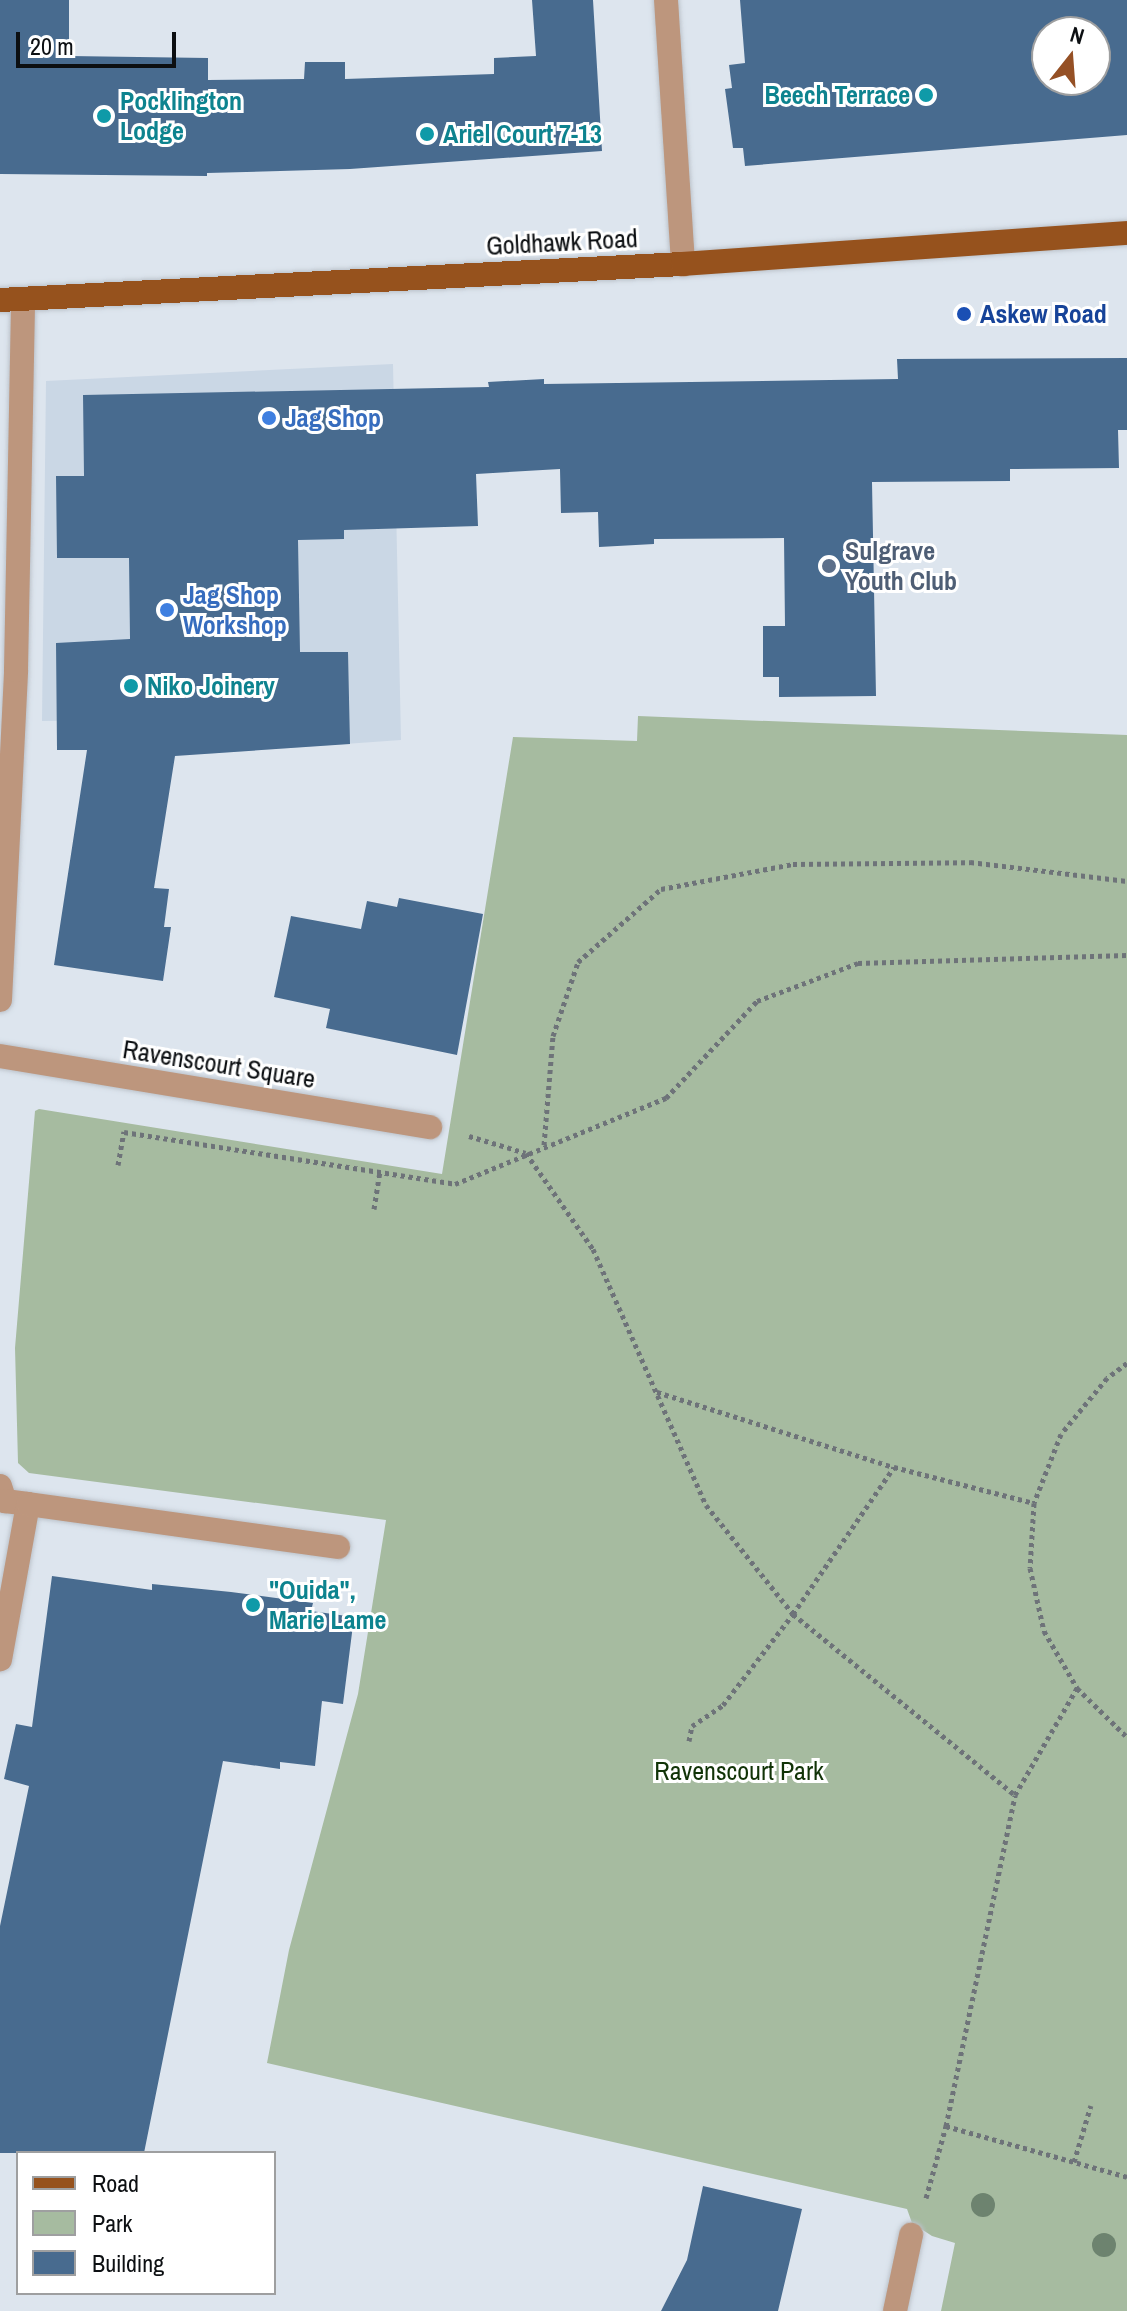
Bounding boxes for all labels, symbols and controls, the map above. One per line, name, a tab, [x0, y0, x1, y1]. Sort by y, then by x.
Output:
scale bar	[20, 16, 180, 66]
north arrow	[1031, 16, 1111, 96]
text: N	[1067, 19, 1088, 51]
text: 20 m	[30, 30, 74, 62]
place label: Beech Terrace	[765, 79, 910, 111]
place label: Pocklington Lodge	[120, 85, 242, 146]
marker: Beech Terrace	[917, 86, 935, 104]
marker: Pocklington Lodge	[95, 107, 113, 125]
place label: Ariel Court 7-13	[443, 118, 602, 150]
marker: Ariel Court 7-13	[418, 125, 436, 143]
street label: Goldhawk Road	[485, 222, 639, 262]
place label: Askew Road	[980, 298, 1107, 330]
marker: Askew Road	[955, 305, 973, 323]
place label: Jag Shop	[285, 402, 381, 434]
marker: Jag Shop	[260, 409, 278, 427]
place label: Sulgrave Youth Club	[845, 535, 957, 596]
marker: Sulgrave Youth Club	[820, 557, 838, 575]
place label: Jag Shop Workshop	[183, 579, 287, 640]
marker: Jag Shop Workshop	[158, 601, 176, 619]
place label: Niko Joinery	[147, 670, 275, 702]
marker: Niko Joinery	[122, 677, 140, 695]
street label: Ravenscourt Square	[121, 1033, 317, 1095]
place label: "Ouida", Marie Lame	[269, 1574, 386, 1636]
marker: "Ouida", Marie Lame	[244, 1596, 262, 1614]
park label: Ravenscourt Park	[654, 1755, 824, 1787]
legend	[16, 2151, 276, 2295]
text: Road	[92, 2167, 139, 2199]
text: Park	[92, 2207, 132, 2239]
text: Building	[92, 2247, 164, 2279]

